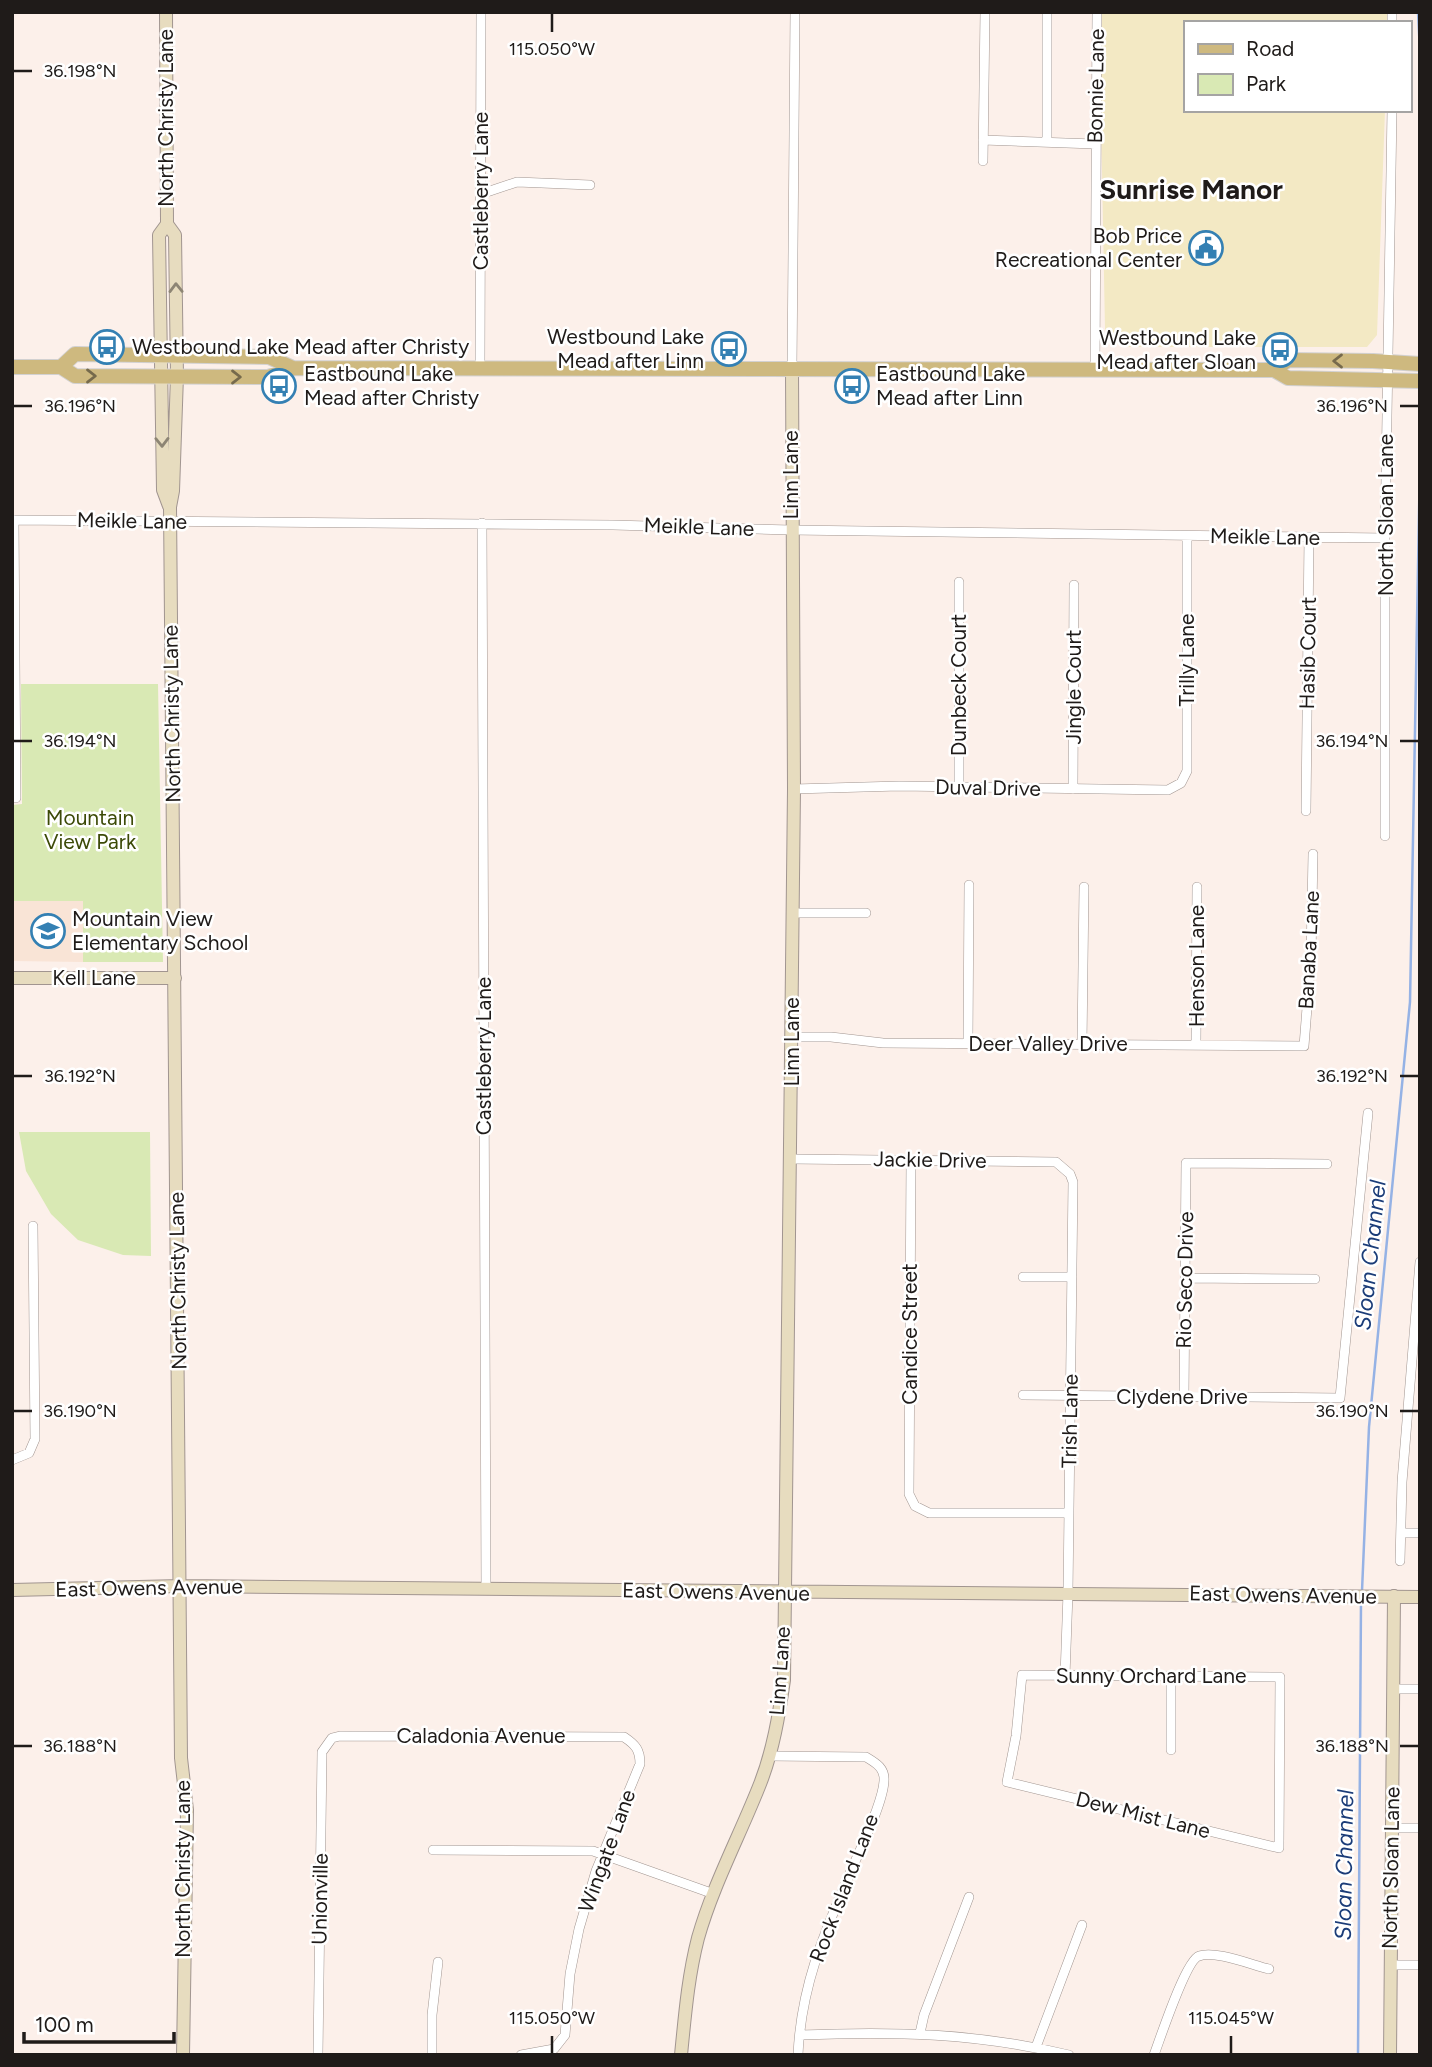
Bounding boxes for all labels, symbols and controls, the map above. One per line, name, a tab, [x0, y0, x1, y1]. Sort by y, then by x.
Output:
legend	[1184, 21, 1411, 112]
street label: Bonnie Lane	[1082, 28, 1109, 144]
street label: North Christy Lane	[153, 29, 178, 207]
text: Road	[1246, 36, 1294, 61]
text: 115.050°W	[509, 38, 596, 60]
text: 36.198°N	[44, 60, 116, 82]
text: Park	[1246, 71, 1287, 96]
street label: Castleberry Lane	[468, 112, 493, 270]
district label: Sunrise Manor	[1099, 172, 1283, 206]
place label: Bob Price Recreational Center	[995, 223, 1182, 272]
public building icon: Bob Price Recreational Center	[1187, 229, 1225, 267]
one-way arrow	[168, 283, 184, 293]
place label: Westbound Lake Mead after Linn	[547, 324, 704, 373]
place label: Westbound Lake Mead after Sloan	[1096, 325, 1256, 374]
bus stop icon: Westbound Lake Mead after Christy	[88, 328, 126, 366]
bus stop icon: Westbound Lake Mead after Linn	[710, 330, 748, 368]
bus stop icon: Westbound Lake Mead after Sloan	[1261, 331, 1299, 369]
place label: Westbound Lake Mead after Christy	[132, 334, 469, 359]
one-way arrow	[1332, 353, 1343, 369]
place label: Eastbound Lake Mead after Christy	[304, 361, 479, 410]
place label: Eastbound Lake Mead after Linn	[876, 361, 1025, 410]
bus stop icon: Eastbound Lake Mead after Christy	[260, 367, 298, 405]
bus stop icon: Eastbound Lake Mead after Linn	[833, 367, 871, 405]
one-way arrow	[86, 368, 97, 384]
one-way arrow	[231, 369, 241, 385]
text: 36.196°N	[44, 395, 116, 417]
text: 36.196°N	[1316, 395, 1388, 417]
street label: Linn Lane	[778, 430, 803, 520]
street label: North Sloan Lane	[1373, 434, 1398, 596]
one-way arrow	[154, 437, 170, 448]
street label: Meikle Lane	[77, 507, 187, 534]
street label: Meikle Lane	[643, 512, 755, 541]
street label: Meikle Lane	[1210, 523, 1320, 550]
street label: Hasib Court	[1294, 596, 1321, 710]
street label: Dunbeck Court	[946, 614, 971, 756]
street label: Trilly Lane	[1174, 614, 1199, 706]
street label: North Christy Lane	[157, 625, 186, 803]
street label: Jingle Court	[1061, 629, 1086, 745]
text: 36.194°N	[43, 730, 117, 752]
text: 36.194°N	[1315, 730, 1389, 752]
street label: Duval Drive	[935, 774, 1041, 801]
park label: Mountain View Park	[44, 805, 137, 854]
street label: Banaba Lane	[1293, 890, 1324, 1010]
street label: Henson Lane	[1184, 905, 1209, 1027]
place label: Mountain View Elementary School	[72, 906, 248, 955]
school or university icon: Mountain View Elementary School	[29, 912, 67, 950]
street label: Kell Lane	[52, 965, 136, 990]
street label: Castleberry Lane	[471, 977, 496, 1135]
street label: Linn Lane	[779, 997, 804, 1087]
street label: Deer Valley Drive	[968, 1031, 1128, 1056]
text: 36.192°N	[44, 1065, 116, 1087]
text: 36.192°N	[1316, 1065, 1388, 1087]
street label: Jackie Drive	[873, 1146, 987, 1173]
water label: Sloan Channel	[1348, 1178, 1392, 1332]
street label: North Christy Lane	[163, 1192, 192, 1370]
street label: Rio Seco Drive	[1171, 1211, 1198, 1349]
street label: Candice Street	[897, 1263, 922, 1405]
street label: Trish Lane	[1056, 1374, 1083, 1468]
street label: Clydene Drive	[1116, 1384, 1248, 1409]
text: 36.190°N	[43, 1400, 117, 1422]
text: 36.190°N	[1315, 1400, 1389, 1422]
street label: East Owens Avenue	[55, 1573, 243, 1602]
street label: East Owens Avenue	[622, 1577, 810, 1606]
street label: East Owens Avenue	[1189, 1580, 1377, 1609]
street label: Linn Lane	[764, 1626, 795, 1716]
street label: Sunny Orchard Lane	[1056, 1663, 1246, 1688]
street label: Caladonia Avenue	[396, 1723, 566, 1748]
text: 36.188°N	[43, 1735, 117, 1757]
text: 36.188°N	[1315, 1735, 1389, 1757]
street label: North Christy Lane	[170, 1780, 195, 1958]
street label: Wingate Lane	[573, 1786, 640, 1916]
street label: Dew Mist Lane	[1073, 1786, 1213, 1843]
street label: North Sloan Lane	[1377, 1787, 1404, 1949]
water label: Sloan Channel	[1329, 1788, 1359, 1941]
street label: Rock Island Lane	[804, 1810, 883, 1966]
street label: Unionville	[306, 1853, 333, 1945]
scale bar	[24, 2000, 175, 2044]
text: 115.050°W	[509, 2007, 596, 2029]
text: 115.045°W	[1188, 2007, 1275, 2029]
text: 100 m	[35, 2012, 94, 2037]

